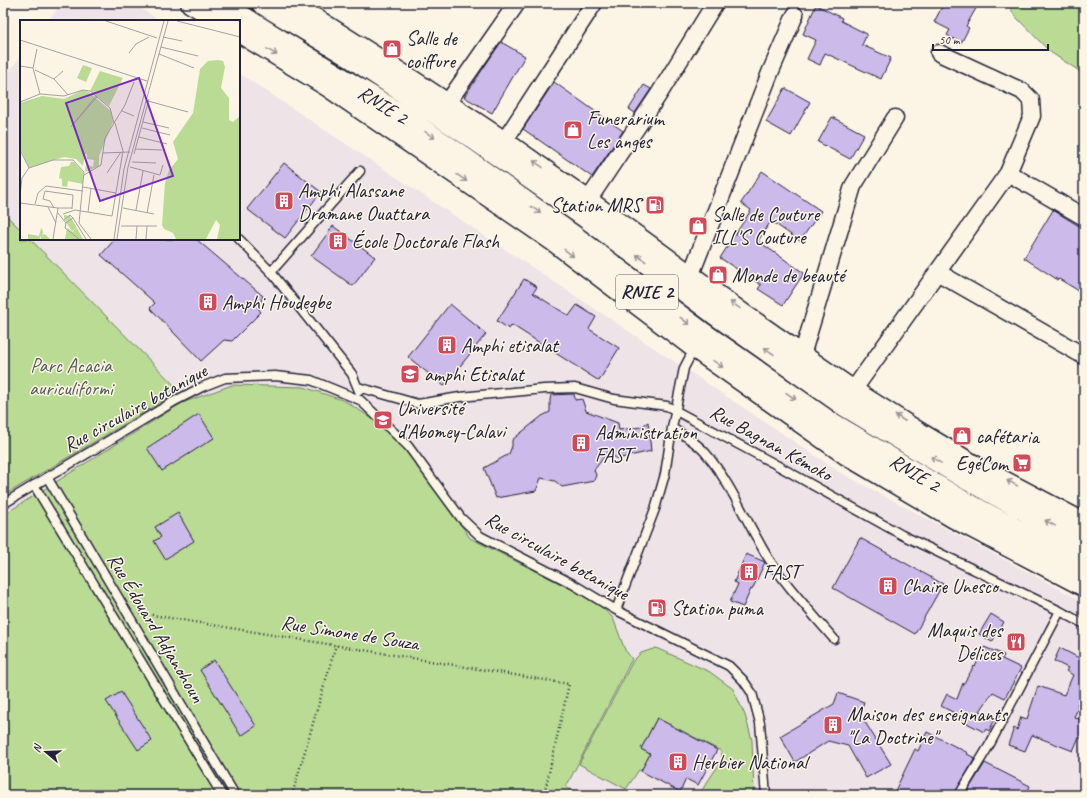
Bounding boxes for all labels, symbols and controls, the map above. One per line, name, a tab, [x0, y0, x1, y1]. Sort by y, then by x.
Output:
inset map	[20, 20, 240, 240]
place label: Salle de coiffure	[406, 26, 458, 74]
scale bar	[933, 26, 1048, 52]
text: 50 m	[939, 32, 961, 48]
shop icon: Salle de coiffure	[381, 38, 403, 60]
one-way arrow	[266, 49, 278, 57]
street label: RNIE 2	[353, 80, 414, 131]
place label: Funerarium Les anges	[587, 106, 666, 154]
shop icon: Funerarium Les anges	[562, 119, 584, 141]
one-way arrow	[424, 131, 435, 139]
one-way arrow	[533, 160, 544, 168]
one-way arrow	[457, 174, 468, 182]
place label: Amphi Alassane Dramane Ouattara	[298, 178, 430, 226]
building icon: Amphi Alassane Dramane Ouattara	[273, 190, 295, 212]
place label: Station MRS	[550, 193, 644, 218]
fuel station icon: Station MRS	[644, 194, 666, 216]
place label: Salle de Couture ILL'S Couture	[712, 202, 821, 250]
one-way arrow	[530, 206, 541, 214]
shop icon: Salle de Couture ILL'S Couture	[687, 215, 709, 237]
place label: École Doctorale Flash	[352, 229, 500, 254]
building icon: École Doctorale Flash	[327, 230, 349, 252]
one-way arrow	[563, 248, 574, 257]
one-way arrow	[636, 254, 647, 262]
place label: Monde de beauté	[732, 263, 848, 288]
shop icon: Monde de beauté	[707, 264, 729, 286]
road number: RNIE 2	[616, 275, 678, 309]
place label: Amphi Houdegbe	[222, 290, 332, 315]
building icon: Amphi Houdegbe	[197, 291, 219, 313]
one-way arrow	[729, 301, 740, 309]
one-way arrow	[680, 316, 691, 325]
place label: Amphi etisalat	[461, 333, 560, 358]
building icon: Amphi etisalat	[436, 334, 458, 356]
one-way arrow	[763, 347, 774, 355]
park label: Parc Acacia auriculiformi	[29, 353, 115, 401]
street label: Rue circulaire botanique	[59, 357, 213, 458]
one-way arrow	[712, 360, 723, 368]
place label: amphi Etisalat	[424, 362, 526, 387]
school or university icon: amphi Etisalat	[399, 363, 421, 385]
one-way arrow	[786, 392, 797, 400]
place label: Université d'Abomey-Calavi	[397, 396, 507, 444]
street label: Rue Bagnan Kémoko	[706, 399, 838, 488]
school or university icon: Université d'Abomey-Calavi	[372, 409, 394, 431]
one-way arrow	[895, 414, 906, 422]
place label: Administration FAST	[595, 420, 698, 468]
place label: cafétaria	[976, 424, 1040, 449]
shop icon: cafétaria	[951, 425, 973, 447]
building icon: Administration FAST	[570, 432, 592, 454]
street label: RNIE 2	[885, 448, 946, 499]
place label: EgéCom	[956, 451, 1010, 476]
supermarket icon: EgéCom	[1011, 452, 1033, 474]
one-way arrow	[931, 456, 942, 464]
one-way arrow	[1006, 479, 1018, 487]
street label: Rue circulaire botanique	[481, 506, 635, 607]
one-way arrow	[1044, 519, 1056, 527]
street label: Rue Édouard Adjanohoun	[102, 549, 211, 708]
place label: FAST	[763, 560, 804, 585]
building icon: FAST	[738, 561, 760, 583]
place label: Chaire Unesco	[902, 574, 1000, 599]
building icon: Chaire Unesco	[877, 575, 899, 597]
place label: Station puma	[671, 596, 765, 621]
fuel station icon: Station puma	[646, 597, 668, 619]
street label: Rue Simone de Souza	[279, 610, 422, 657]
place label: Maquis des Délices	[927, 618, 1004, 666]
restaurant icon: Maquis des Délices	[1005, 631, 1027, 653]
place label: Maison des enseignants ''La Doctrine''	[847, 702, 1009, 750]
building icon: Maison des enseignants ''La Doctrine''	[822, 714, 844, 736]
north arrow	[26, 732, 66, 772]
text: N	[29, 741, 45, 754]
place label: Herbier National	[692, 750, 811, 775]
building icon: Herbier National	[667, 751, 689, 773]

